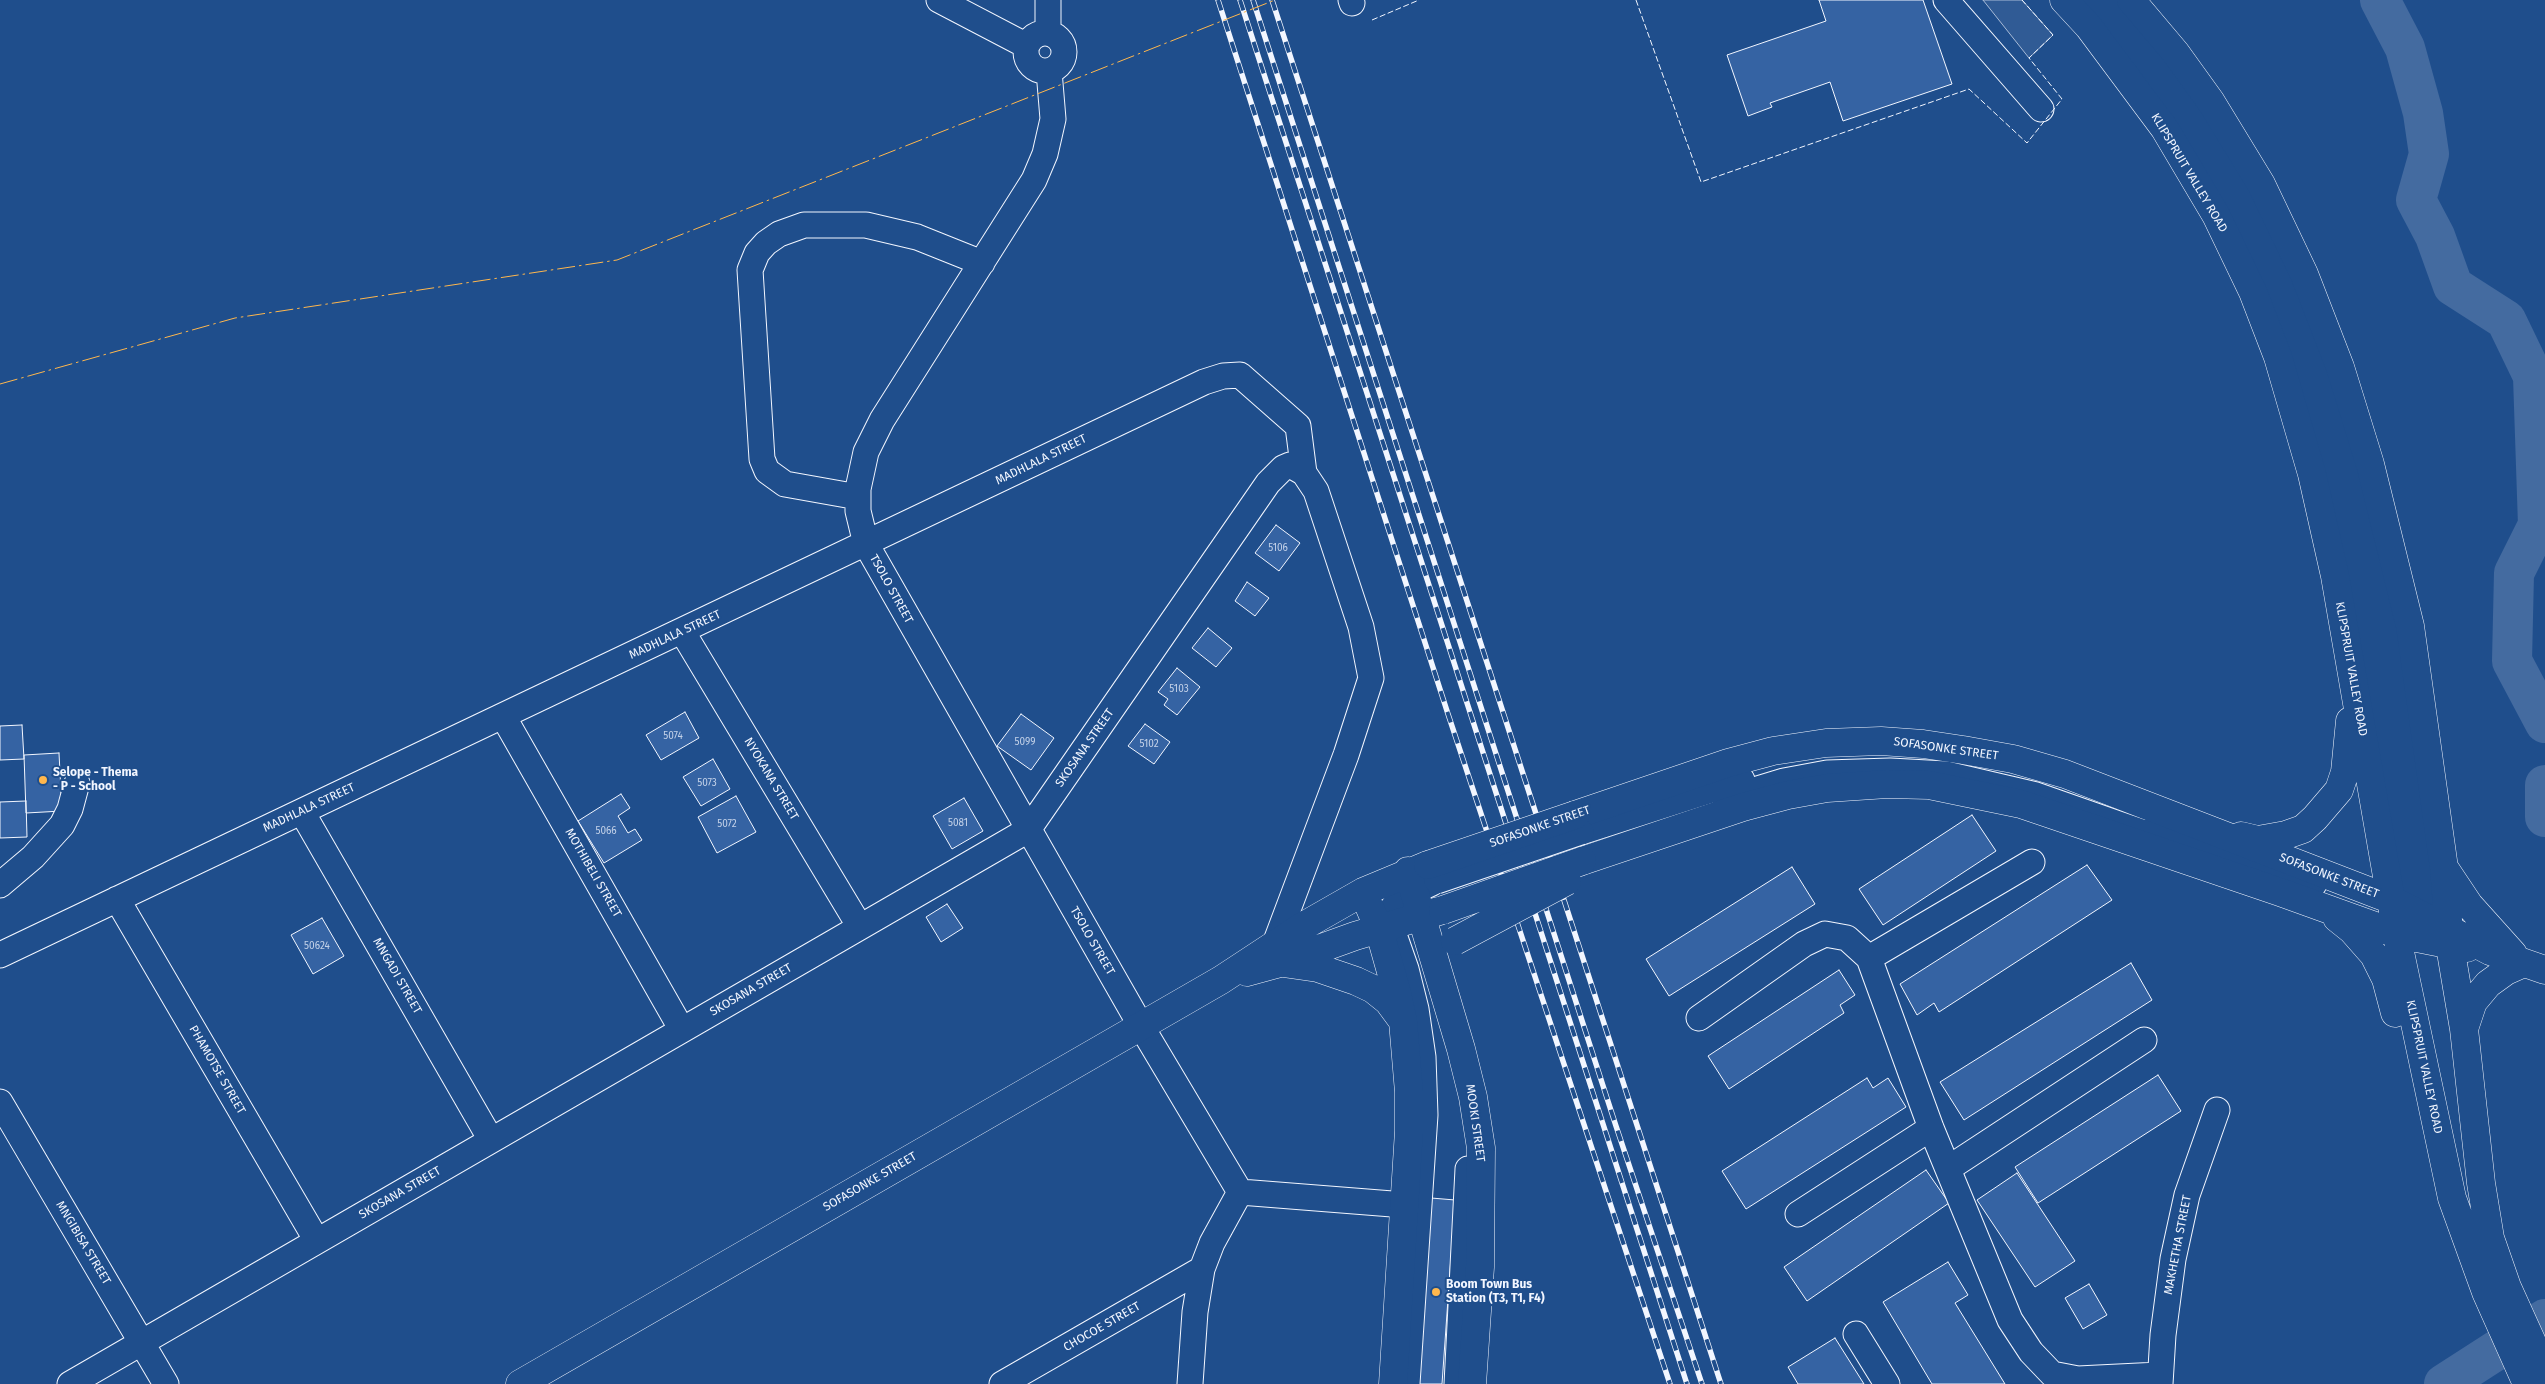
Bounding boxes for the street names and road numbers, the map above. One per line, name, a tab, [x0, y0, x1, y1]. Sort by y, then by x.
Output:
street label: KLIPSPRUIT VALLEY ROAD	[2148, 111, 2230, 235]
street label: MADHLALA STREET	[993, 432, 1089, 488]
street label: TSOLO STREET	[866, 552, 916, 626]
street label: KLIPSPRUIT VALLEY ROAD	[2332, 601, 2370, 737]
street label: MADHLALA STREET	[627, 607, 723, 663]
street label: SKOSANA STREET	[1053, 706, 1117, 790]
street label: NYOKANA STREET	[741, 735, 801, 823]
street label: SOFASONKE STREET	[1893, 735, 1999, 763]
street label: MADHLALA STREET	[261, 780, 357, 836]
street label: SOFASONKE STREET	[1488, 803, 1592, 851]
street label: MOTHIBELI STREET	[562, 826, 624, 920]
street label: SOFASONKE STREET	[2277, 850, 2381, 902]
street label: TSOLO STREET	[1067, 904, 1117, 978]
street label: MNGADI STREET	[369, 936, 425, 1016]
street label: SKOSANA STREET	[708, 961, 794, 1019]
street label: KLIPSPRUIT VALLEY ROAD	[2403, 999, 2445, 1135]
street label: PHAMOTSE STREET	[186, 1023, 248, 1117]
street label: MOOKI STREET	[1462, 1083, 1488, 1163]
street label: SOFASONKE STREET	[821, 1149, 919, 1215]
street label: SKOSANA STREET	[357, 1164, 443, 1222]
street label: MAKHETHA STREET	[2161, 1194, 2195, 1296]
street label: MNGIBISA STREET	[52, 1199, 114, 1287]
street label: CHOCOE STREET	[1061, 1299, 1143, 1355]

